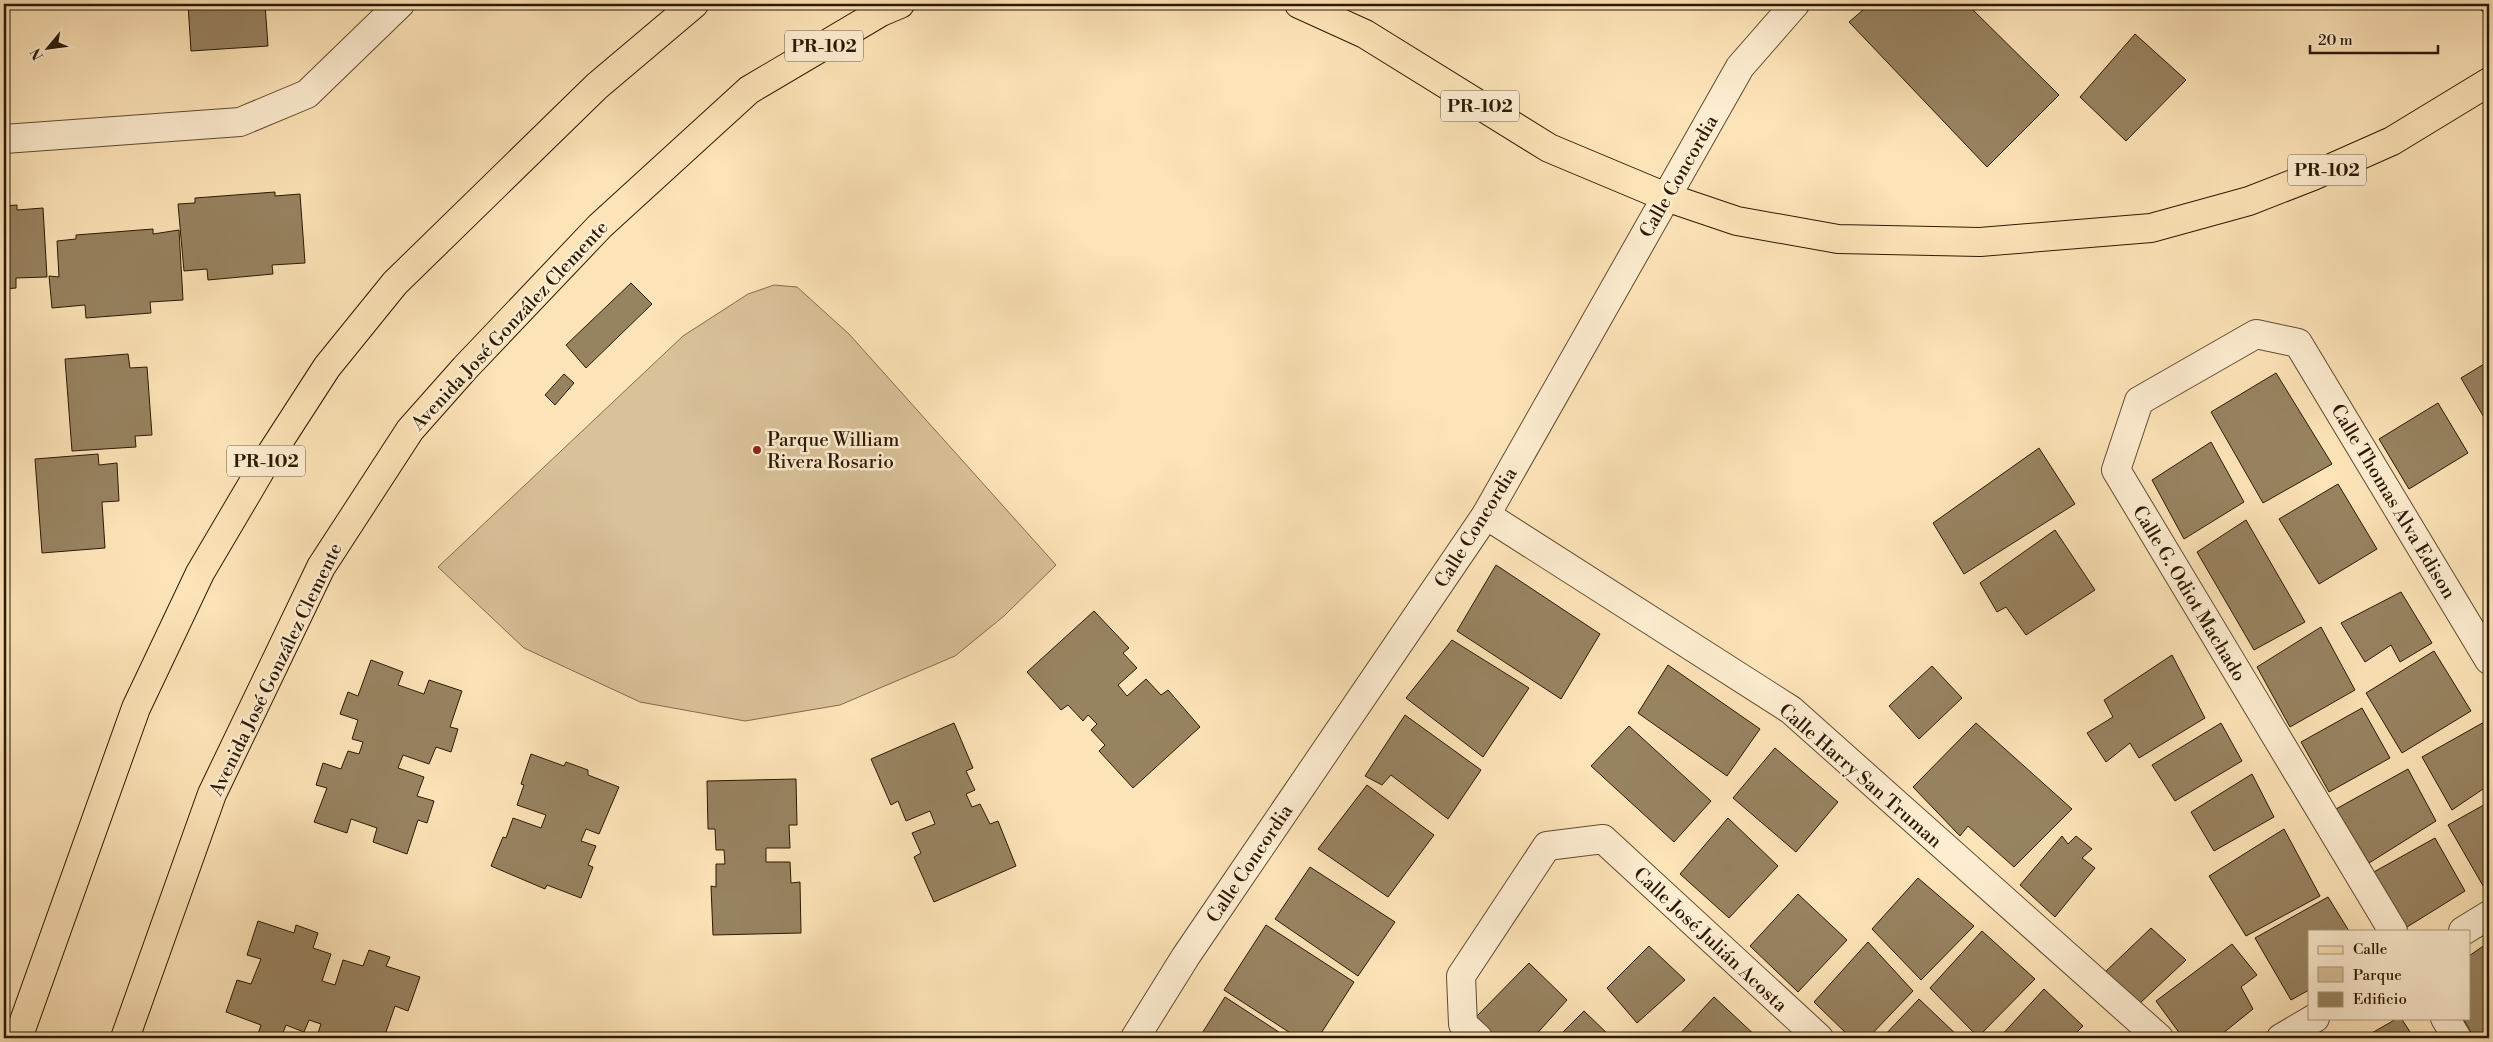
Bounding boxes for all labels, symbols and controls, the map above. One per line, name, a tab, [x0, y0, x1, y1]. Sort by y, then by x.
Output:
north arrow	[22, 22, 72, 72]
scale bar	[2310, 22, 2438, 54]
road number: PR-102	[785, 30, 863, 61]
text: 20 m	[2318, 31, 2353, 50]
text: N	[27, 45, 48, 63]
road number: PR-102	[1441, 90, 1519, 122]
street label: Calle Concordia	[1634, 111, 1724, 242]
road number: PR-102	[2288, 154, 2366, 186]
street label: Avenida José González Clemente	[405, 216, 613, 436]
street label: Calle Thomas Alva Edison	[2325, 400, 2461, 603]
place label: Parque William Rivera Rosario	[767, 428, 900, 474]
marker: Parque William Rivera Rosario	[751, 444, 763, 456]
road number: PR-102	[227, 446, 305, 476]
street label: Calle Concordia	[1429, 463, 1523, 592]
street label: Calle G. Odiot Machado	[2127, 501, 2251, 686]
street label: Avenida José González Clemente	[204, 539, 348, 801]
street label: Calle Harry San Truman	[1774, 698, 1947, 853]
street label: Calle Concordia	[1201, 800, 1298, 927]
street label: Calle José Julián Acosta	[1628, 862, 1793, 1018]
legend	[2308, 930, 2470, 1020]
text: Calle	[2353, 940, 2387, 959]
text: Parque	[2353, 966, 2402, 985]
text: Edificio	[2353, 990, 2407, 1009]

